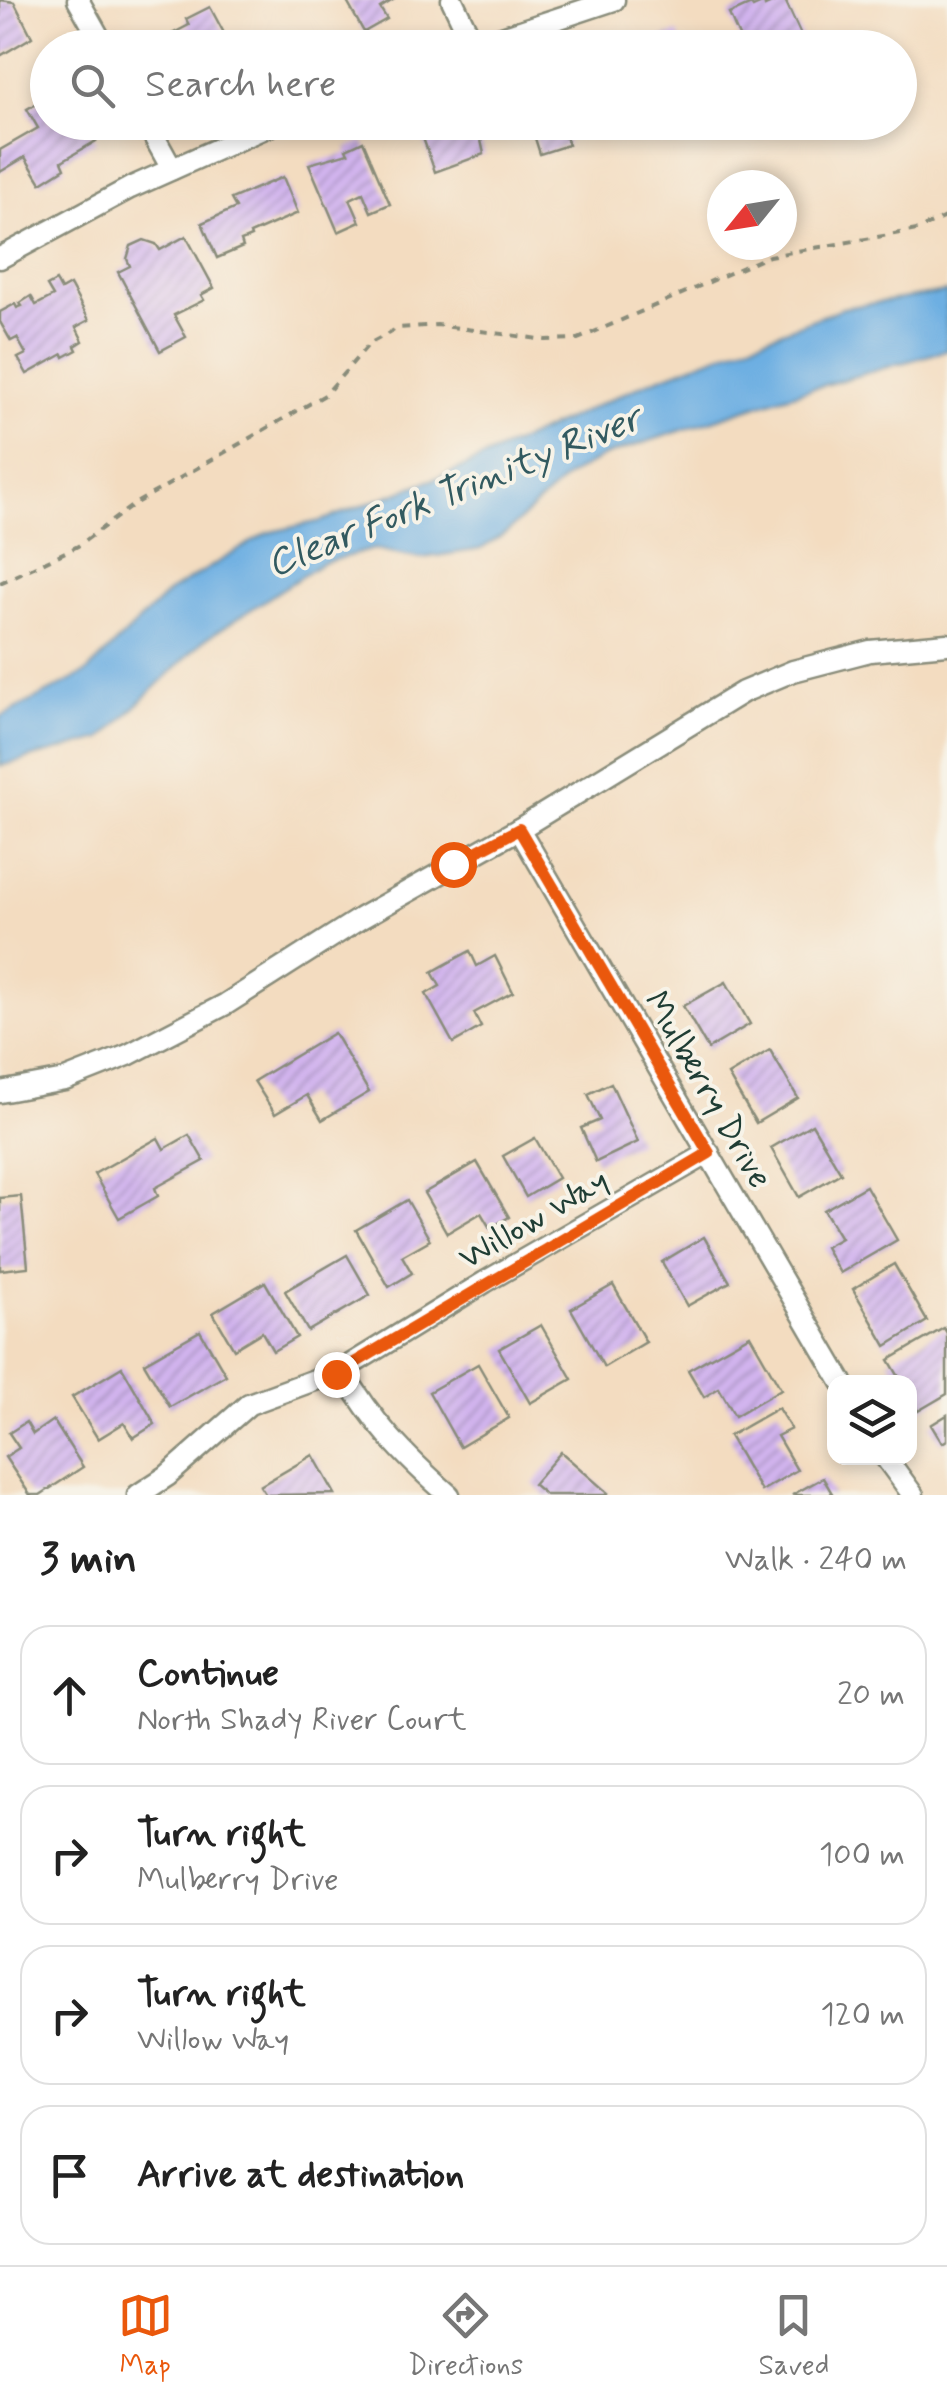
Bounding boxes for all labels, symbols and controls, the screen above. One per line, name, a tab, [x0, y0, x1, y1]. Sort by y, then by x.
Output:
search box	[30, 30, 917, 140]
icon: search	[65, 58, 120, 113]
text: Search here	[145, 61, 336, 110]
north arrow	[707, 170, 797, 260]
water label: Clear Fork Trinity River	[260, 393, 653, 590]
route start	[431, 842, 477, 888]
street label: Mulberry Drive	[632, 983, 782, 1197]
street label: Willow Way	[450, 1158, 618, 1281]
route end	[314, 1352, 360, 1398]
map controls	[827, 1375, 917, 1465]
button: layers	[827, 1375, 917, 1465]
text: 3 min	[40, 1533, 137, 1588]
text: Walk · 240 m	[725, 1539, 907, 1581]
text: Continue	[137, 1650, 279, 1699]
icon: ahead	[42, 1668, 97, 1723]
text: 20 m	[837, 1674, 905, 1716]
text: North Shady River Court	[137, 1699, 467, 1741]
text: Turn right	[137, 1810, 306, 1859]
icon: right	[42, 1828, 97, 1883]
text: 100 m	[819, 1834, 905, 1876]
text: Mulberry Drive	[137, 1859, 339, 1901]
text: Turn right	[137, 1970, 306, 2019]
icon: right	[42, 1988, 97, 2043]
text: 120 m	[820, 1994, 905, 2036]
text: Willow Way	[137, 2019, 289, 2061]
icon: arrive	[42, 2148, 97, 2203]
text: Arrive at destination	[137, 2151, 464, 2200]
tab: Map	[118, 2288, 173, 2385]
tab: Directions	[408, 2288, 523, 2385]
tab: Saved	[759, 2288, 829, 2385]

